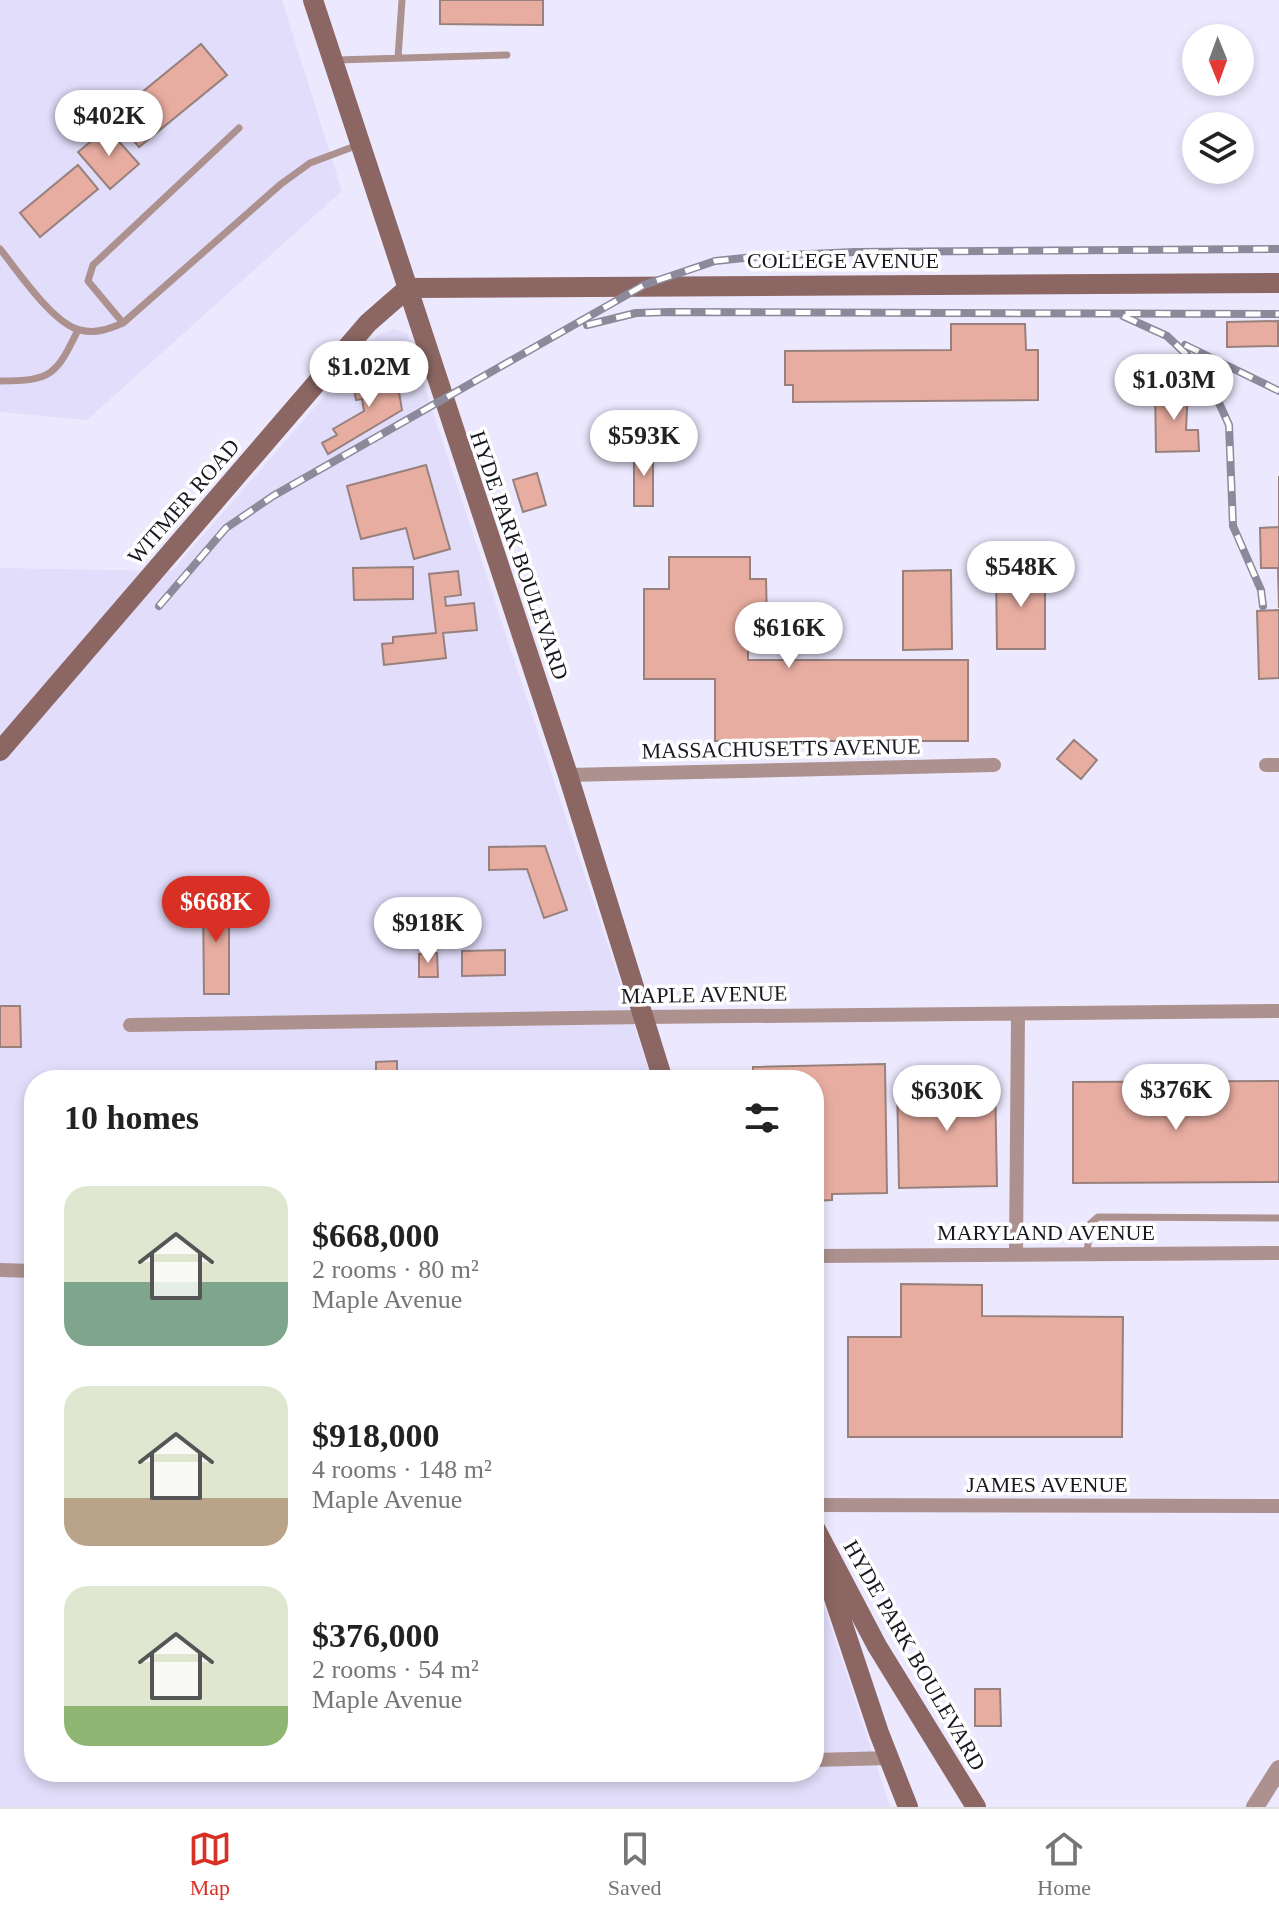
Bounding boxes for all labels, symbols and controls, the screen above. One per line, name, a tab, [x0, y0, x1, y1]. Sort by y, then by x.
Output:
north arrow	[1182, 24, 1254, 96]
map controls	[1182, 24, 1254, 184]
pin: $402K	[53, 90, 165, 158]
text: $402K	[73, 101, 145, 130]
button: layers	[1182, 112, 1254, 184]
street label: COLLEGE AVENUE	[747, 248, 939, 273]
pin: $1.02M	[304, 341, 434, 409]
text: $1.02M	[327, 352, 411, 381]
pin: $1.03M	[1109, 354, 1239, 422]
text: $1.03M	[1132, 365, 1216, 394]
pin: $593K	[588, 410, 700, 478]
text: $593K	[608, 421, 680, 450]
street label: HYDE PARK BOULEVARD	[465, 427, 574, 683]
street label: WITMER ROAD	[122, 434, 244, 569]
pin: $548K	[965, 541, 1077, 609]
text: $548K	[985, 552, 1057, 581]
pin: $616K	[733, 602, 845, 670]
text: $616K	[753, 613, 825, 642]
street label: MASSACHUSETTS AVENUE	[641, 734, 921, 763]
pin: $668K	[160, 876, 272, 944]
text: $668K	[180, 887, 252, 916]
pin: $918K	[372, 897, 484, 965]
text: $918K	[392, 908, 464, 937]
street label: MAPLE AVENUE	[621, 981, 787, 1008]
pin: $376K	[1120, 1064, 1232, 1132]
pin: $630K	[891, 1065, 1003, 1133]
text: $376K	[1140, 1075, 1212, 1104]
text: $630K	[911, 1076, 983, 1105]
icon: filters	[740, 1096, 784, 1140]
text: 10 homes	[64, 1099, 199, 1136]
text: $668,000	[312, 1217, 440, 1254]
icon: home	[128, 1218, 224, 1314]
street label: MARYLAND AVENUE	[937, 1220, 1155, 1245]
text: 2 rooms · 80 m²	[312, 1255, 479, 1284]
text: Maple Avenue	[312, 1285, 462, 1314]
text: $918,000	[312, 1417, 440, 1454]
icon: home	[128, 1418, 224, 1514]
text: 4 rooms · 148 m²	[312, 1455, 492, 1484]
street label: JAMES AVENUE	[966, 1472, 1128, 1497]
text: Maple Avenue	[312, 1485, 462, 1514]
street label: HYDE PARK BOULEVARD	[838, 1536, 991, 1775]
text: $376,000	[312, 1617, 440, 1654]
icon: home	[128, 1618, 224, 1714]
text: 2 rooms · 54 m²	[312, 1655, 479, 1684]
text: Maple Avenue	[312, 1685, 462, 1714]
tab: Map	[188, 1827, 232, 1901]
tab: Saved	[608, 1827, 661, 1901]
tab: Home	[1037, 1827, 1091, 1901]

